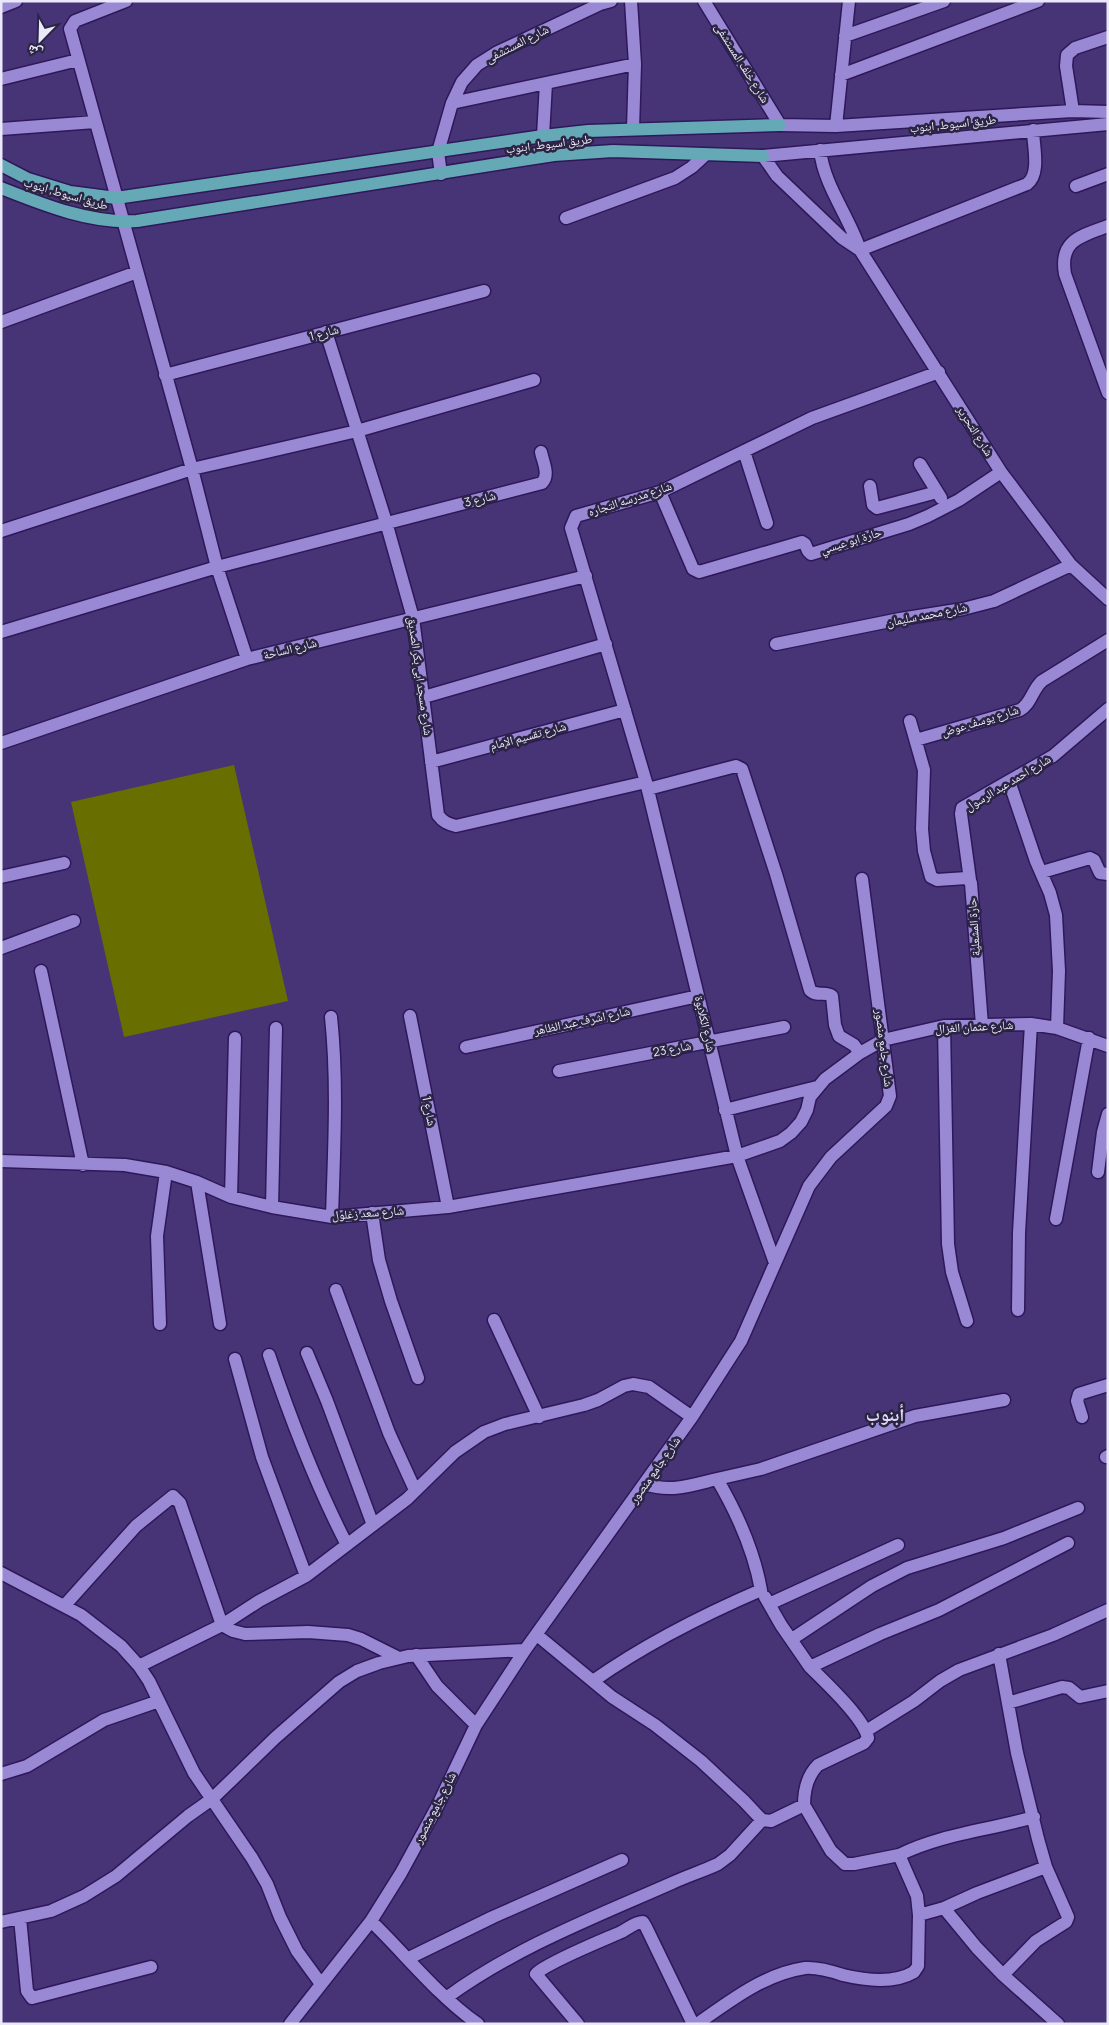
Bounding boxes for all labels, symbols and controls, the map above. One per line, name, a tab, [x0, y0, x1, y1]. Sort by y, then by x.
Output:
north arrow	[15, 15, 65, 65]
street label: شارع خلف المستشفى	[711, 19, 774, 106]
street label: شارع المستشفى	[482, 20, 551, 67]
text: ش	[24, 41, 45, 64]
street label: طريق اسيوط, ابنوب	[909, 110, 997, 137]
street label: طريق اسيوط, ابنوب	[505, 130, 593, 157]
street label: طريق اسيوط, ابنوب	[22, 173, 110, 214]
street label: شارع 1	[307, 320, 341, 345]
street label: شارع التحرير	[953, 401, 998, 459]
street label: شارع مدرسه التجاره	[586, 477, 674, 520]
street label: شارع 3	[462, 486, 497, 511]
street label: حارة ابو عيسي	[818, 523, 885, 560]
street label: شارع محمد سليمان	[885, 598, 969, 631]
street label: شارع مسجد ابى بكر الصديق	[404, 615, 437, 737]
street label: شارع الساحة	[261, 634, 319, 663]
street label: شارع يوسف عوض	[939, 701, 1021, 740]
street label: شارع تقسيم الإمام	[488, 717, 568, 754]
street label: شارع احمد عبد الرسول	[962, 750, 1054, 815]
street label: حارة المشعلية	[963, 897, 984, 957]
street label: شارع الكلابوة	[691, 994, 720, 1054]
street label: شارع اشرف عبد الظاهر	[531, 1002, 632, 1039]
street label: شارع جامع منصور	[871, 1007, 898, 1088]
street label: شارع عثمان الغزال	[934, 1016, 1014, 1037]
street label: شارع 23	[651, 1036, 693, 1061]
street label: شارع 1	[418, 1095, 441, 1127]
street label: شارع سعد زغلول	[331, 1201, 405, 1224]
district label: أبنوب	[866, 1402, 904, 1426]
street label: شارع جامع منصور	[625, 1433, 684, 1507]
street label: شارع جامع منصور	[409, 1769, 460, 1847]

